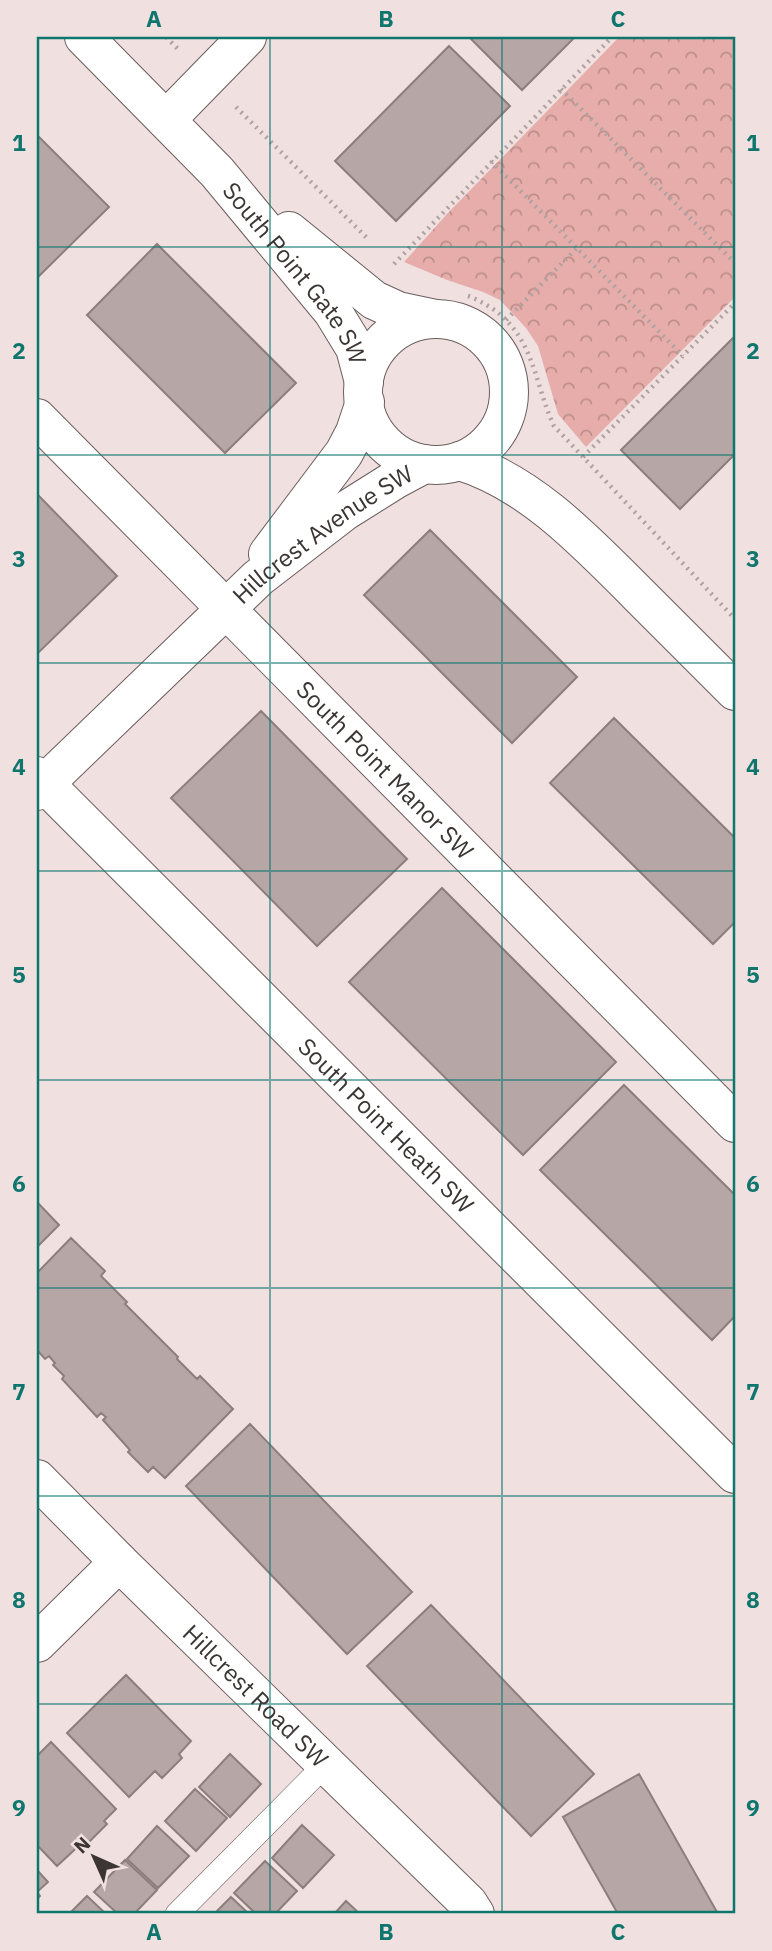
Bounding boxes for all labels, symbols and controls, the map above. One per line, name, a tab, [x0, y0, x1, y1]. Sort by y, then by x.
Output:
text: A	[146, 3, 162, 33]
text: B	[378, 3, 394, 33]
text: C	[611, 3, 626, 33]
text: 1	[12, 127, 26, 157]
text: 1	[746, 127, 760, 157]
street label: South Point Gate SW	[216, 175, 374, 367]
text: 2	[12, 335, 26, 365]
text: 2	[746, 335, 760, 365]
street label: Hillcrest Avenue SW	[225, 457, 418, 611]
text: 3	[12, 543, 26, 573]
text: 3	[746, 543, 760, 573]
street label: South Point Manor SW	[290, 673, 481, 866]
text: 4	[12, 751, 26, 781]
text: 4	[746, 751, 760, 781]
text: 5	[12, 959, 26, 989]
text: 5	[746, 959, 760, 989]
street label: South Point Heath SW	[291, 1030, 481, 1220]
text: 6	[12, 1168, 26, 1198]
text: 6	[746, 1168, 760, 1198]
text: 7	[12, 1376, 26, 1406]
text: 7	[746, 1376, 760, 1406]
text: 8	[12, 1584, 26, 1614]
text: 8	[746, 1584, 760, 1614]
street label: Hillcrest Road SW	[176, 1617, 336, 1774]
text: 9	[12, 1792, 26, 1822]
text: 9	[746, 1792, 760, 1822]
north arrow	[60, 1822, 130, 1892]
text: N	[69, 1832, 95, 1858]
text: A	[146, 1916, 162, 1946]
text: B	[378, 1916, 394, 1946]
text: C	[611, 1916, 626, 1946]

